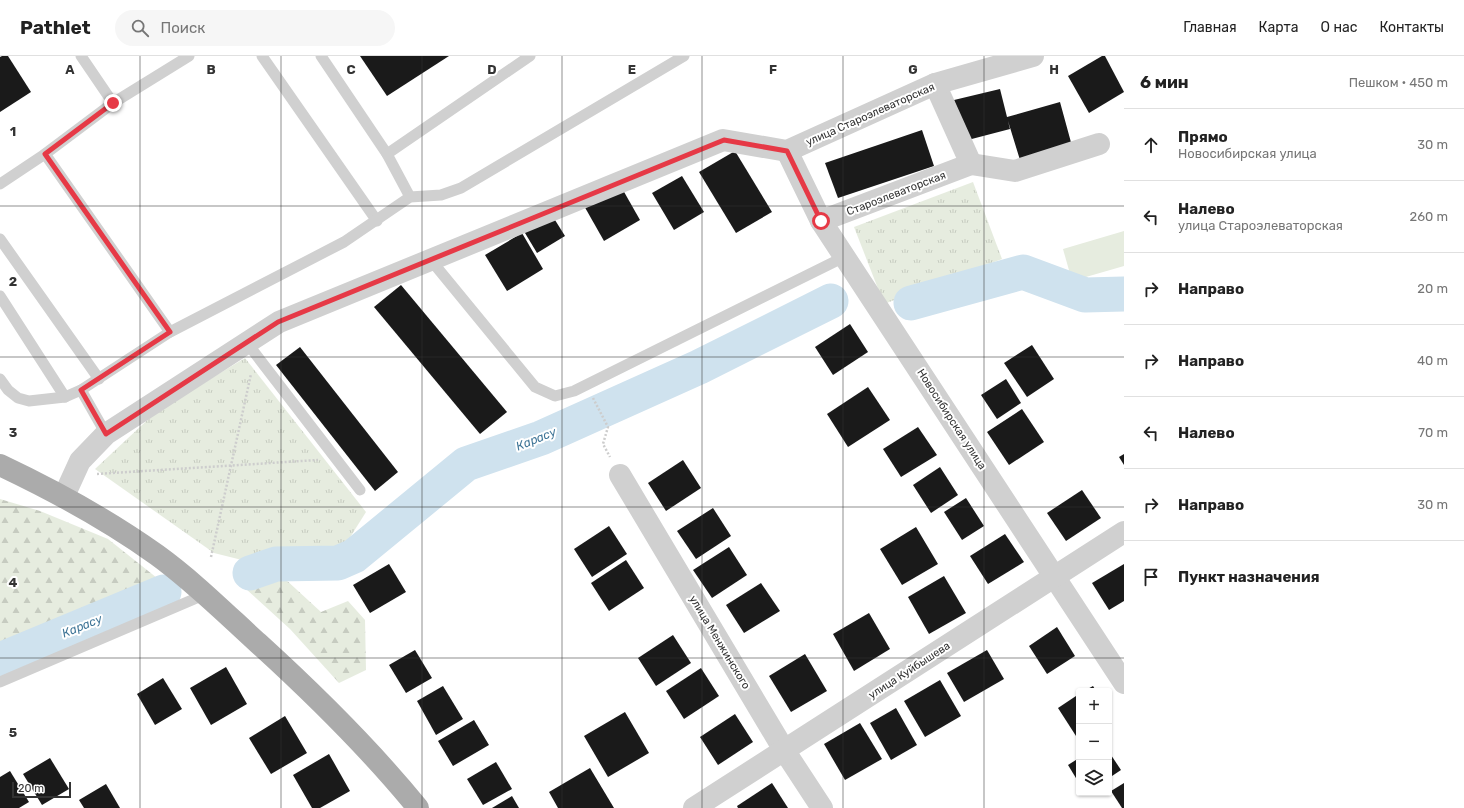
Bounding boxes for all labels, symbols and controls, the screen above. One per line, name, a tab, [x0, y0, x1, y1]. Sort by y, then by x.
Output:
search box	[115, 10, 395, 46]
text: Pathlet	[20, 16, 91, 39]
icon: search	[129, 17, 151, 39]
text: Поиск	[161, 19, 205, 37]
text: Главная	[1183, 19, 1237, 36]
text: Карта	[1259, 19, 1299, 36]
text: О нас	[1321, 19, 1357, 36]
text: Контакты	[1379, 19, 1444, 36]
text: A	[65, 62, 75, 77]
text: B	[206, 62, 216, 77]
text: C	[346, 62, 356, 77]
text: D	[487, 62, 497, 77]
text: E	[628, 62, 636, 77]
text: F	[769, 62, 777, 77]
text: G	[908, 62, 918, 77]
text: H	[1049, 62, 1059, 77]
text: 6 мин	[1140, 72, 1189, 92]
text: Пешком · 450 m	[1349, 75, 1448, 90]
street label: улица Староэлеваторская	[804, 80, 937, 149]
route end	[104, 94, 122, 112]
text: 1	[10, 124, 16, 139]
text: Прямо	[1178, 128, 1228, 146]
icon: ahead	[1140, 134, 1162, 156]
text: 30 m	[1417, 137, 1448, 152]
text: Новосибирская улица	[1178, 146, 1317, 161]
street label: Староэлеваторская	[845, 169, 948, 218]
text: Налево	[1178, 200, 1235, 218]
icon: left	[1140, 206, 1162, 228]
text: 260 m	[1410, 209, 1448, 224]
route start	[812, 212, 830, 230]
text: улица Староэлеваторская	[1178, 218, 1343, 233]
text: 2	[9, 274, 17, 289]
icon: right	[1140, 278, 1162, 300]
text: Направо	[1178, 280, 1244, 298]
text: 20 m	[1417, 281, 1448, 296]
icon: right	[1140, 350, 1162, 372]
text: Направо	[1178, 352, 1244, 370]
text: 40 m	[1417, 353, 1448, 368]
street label: Новосибирская улица	[914, 366, 989, 472]
icon: left	[1140, 422, 1162, 444]
water label: Карасу	[514, 424, 559, 453]
text: Налево	[1178, 424, 1235, 442]
text: 3	[9, 425, 18, 440]
text: 70 m	[1418, 425, 1448, 440]
icon: right	[1140, 494, 1162, 516]
text: Направо	[1178, 496, 1244, 514]
text: 30 m	[1417, 497, 1448, 512]
icon: arrive	[1140, 566, 1162, 588]
text: Пункт назначения	[1178, 568, 1320, 586]
text: 4	[9, 575, 18, 590]
street label: улица Менжинского	[686, 593, 753, 691]
water label: Карасу	[60, 611, 105, 640]
street label: улица Куйбышева	[866, 639, 953, 702]
map controls	[1076, 688, 1112, 796]
button: +	[1076, 688, 1112, 724]
button: −	[1076, 724, 1112, 760]
text: 5	[9, 725, 17, 740]
button: layers	[1076, 760, 1112, 796]
scale bar	[12, 780, 71, 799]
text: 20 m	[18, 782, 44, 795]

